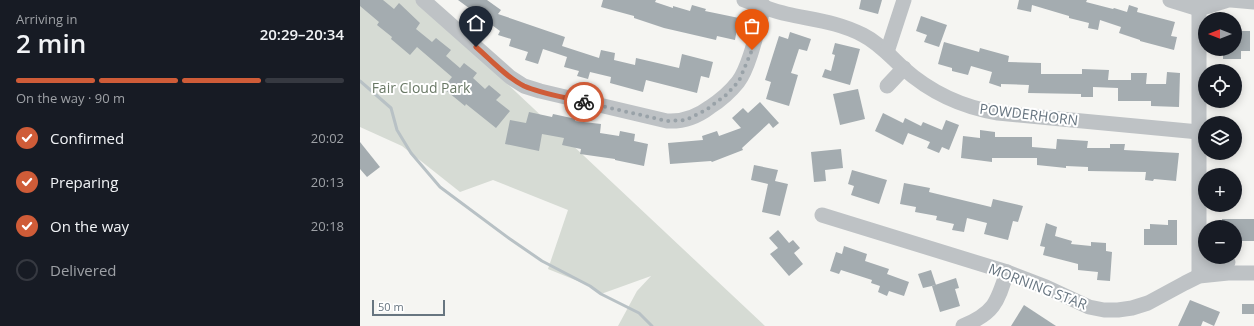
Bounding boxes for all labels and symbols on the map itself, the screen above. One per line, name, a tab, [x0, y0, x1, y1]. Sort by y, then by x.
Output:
pin	[459, 6, 493, 47]
pin	[735, 9, 769, 50]
north arrow	[1198, 12, 1242, 56]
park label: Fair Cloud Park	[372, 78, 471, 97]
courier	[564, 82, 604, 122]
street label: POWDERHORN	[979, 99, 1079, 129]
street label: MORNING STAR	[986, 259, 1090, 314]
scale bar	[372, 298, 445, 317]

